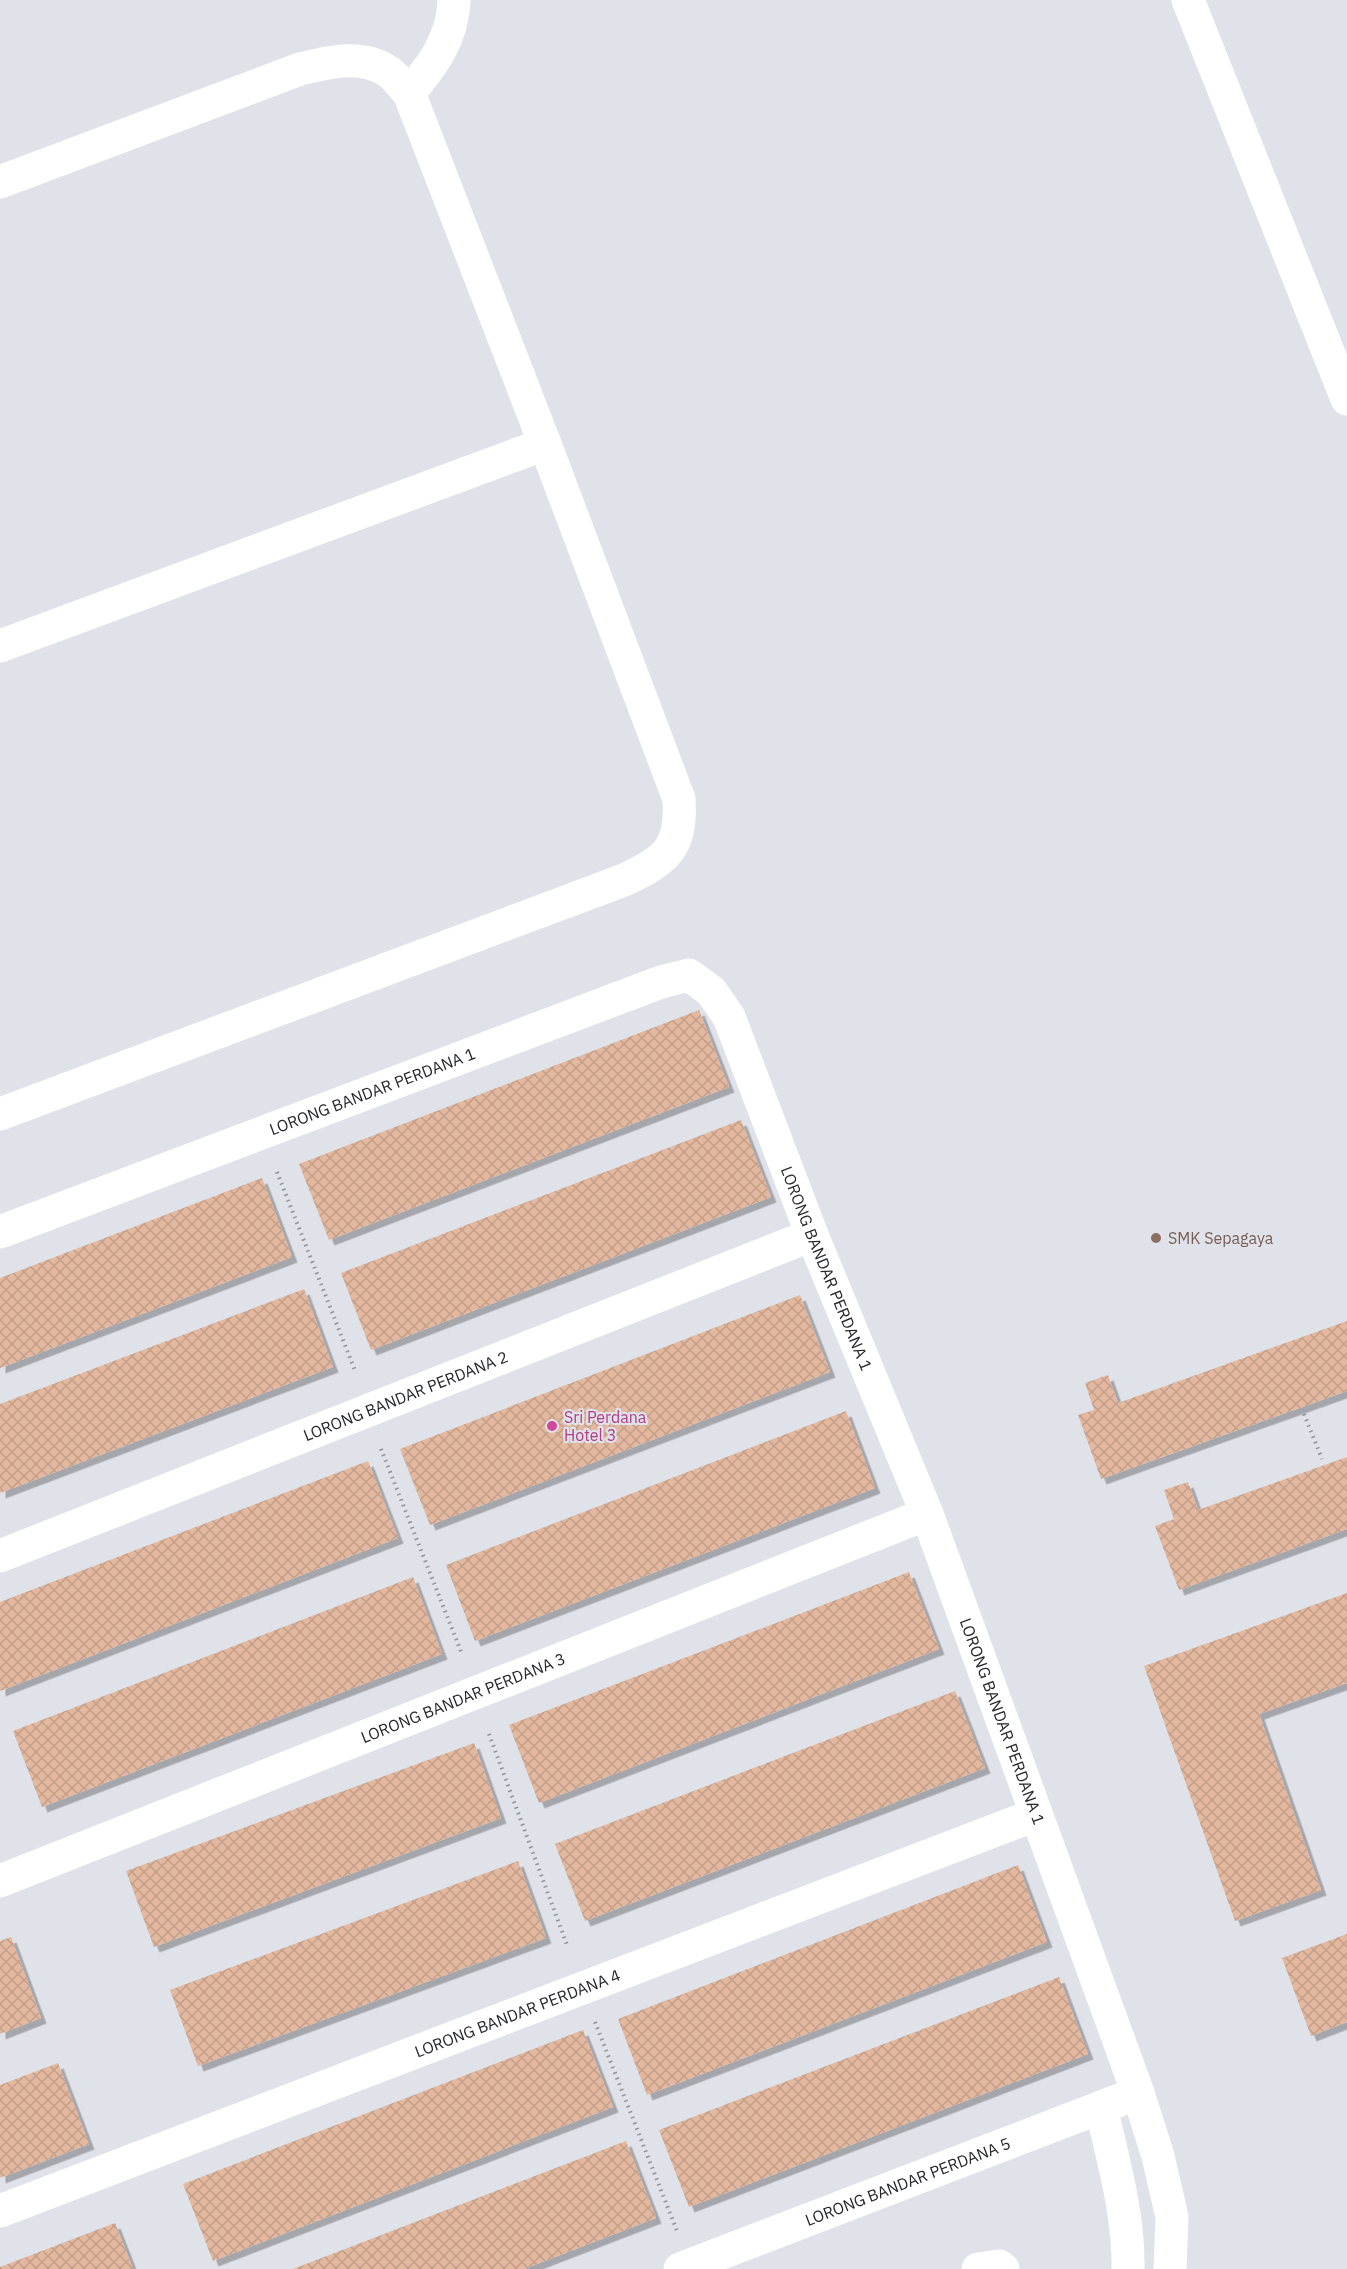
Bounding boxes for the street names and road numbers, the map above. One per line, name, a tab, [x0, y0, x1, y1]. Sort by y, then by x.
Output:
street label: LORONG BANDAR PERDANA 1	[267, 1043, 478, 1139]
street label: LORONG BANDAR PERDANA 1	[777, 1163, 877, 1373]
street label: LORONG BANDAR PERDANA 2	[300, 1346, 511, 1445]
street label: LORONG BANDAR PERDANA 1	[956, 1615, 1049, 1827]
street label: LORONG BANDAR PERDANA 3	[358, 1648, 568, 1747]
street label: LORONG BANDAR PERDANA 4	[412, 1965, 623, 2061]
street label: LORONG BANDAR PERDANA 5	[802, 2133, 1013, 2230]

